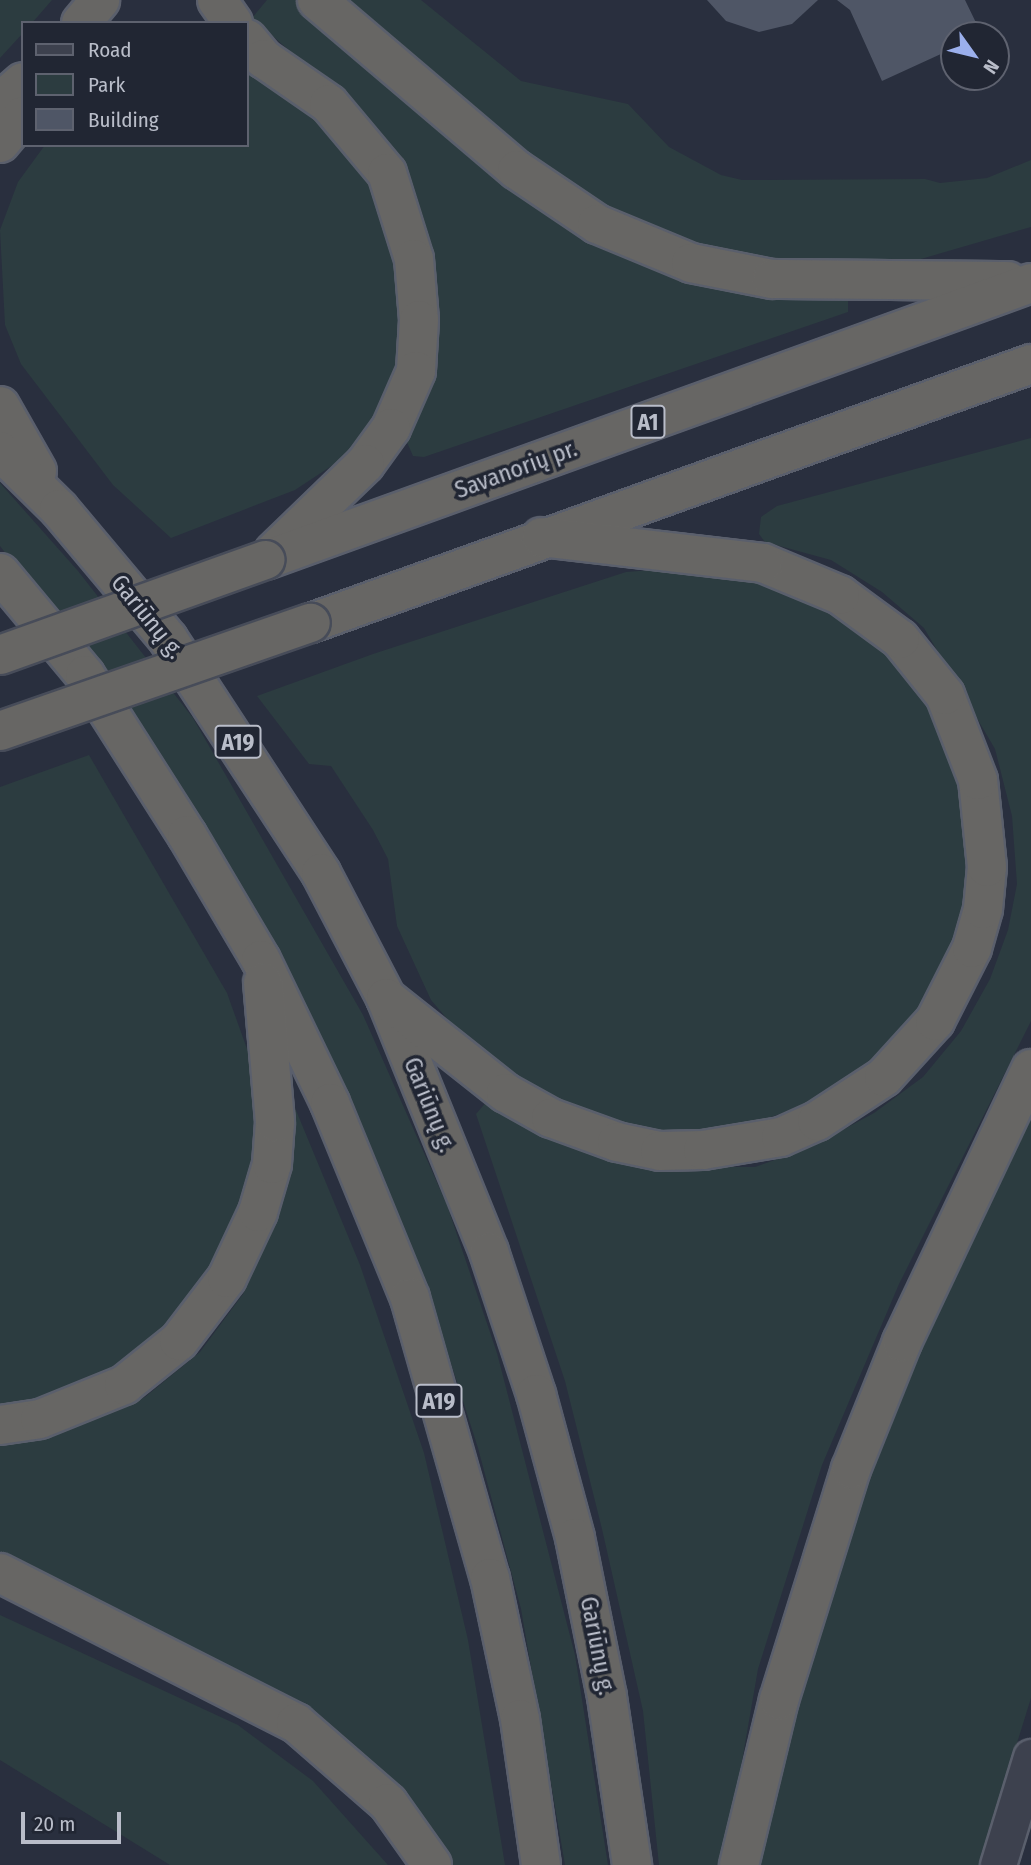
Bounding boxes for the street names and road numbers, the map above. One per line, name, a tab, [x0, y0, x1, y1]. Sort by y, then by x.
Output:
road number: A1	[629, 402, 667, 442]
street label: Savanorių pr.	[451, 435, 581, 505]
street label: Gariūnų g.	[104, 569, 190, 665]
road number: A19	[214, 722, 262, 762]
street label: Gariūnų g.	[397, 1053, 461, 1157]
road number: A19	[414, 1382, 464, 1420]
street label: Gariūnų g.	[573, 1594, 621, 1698]

